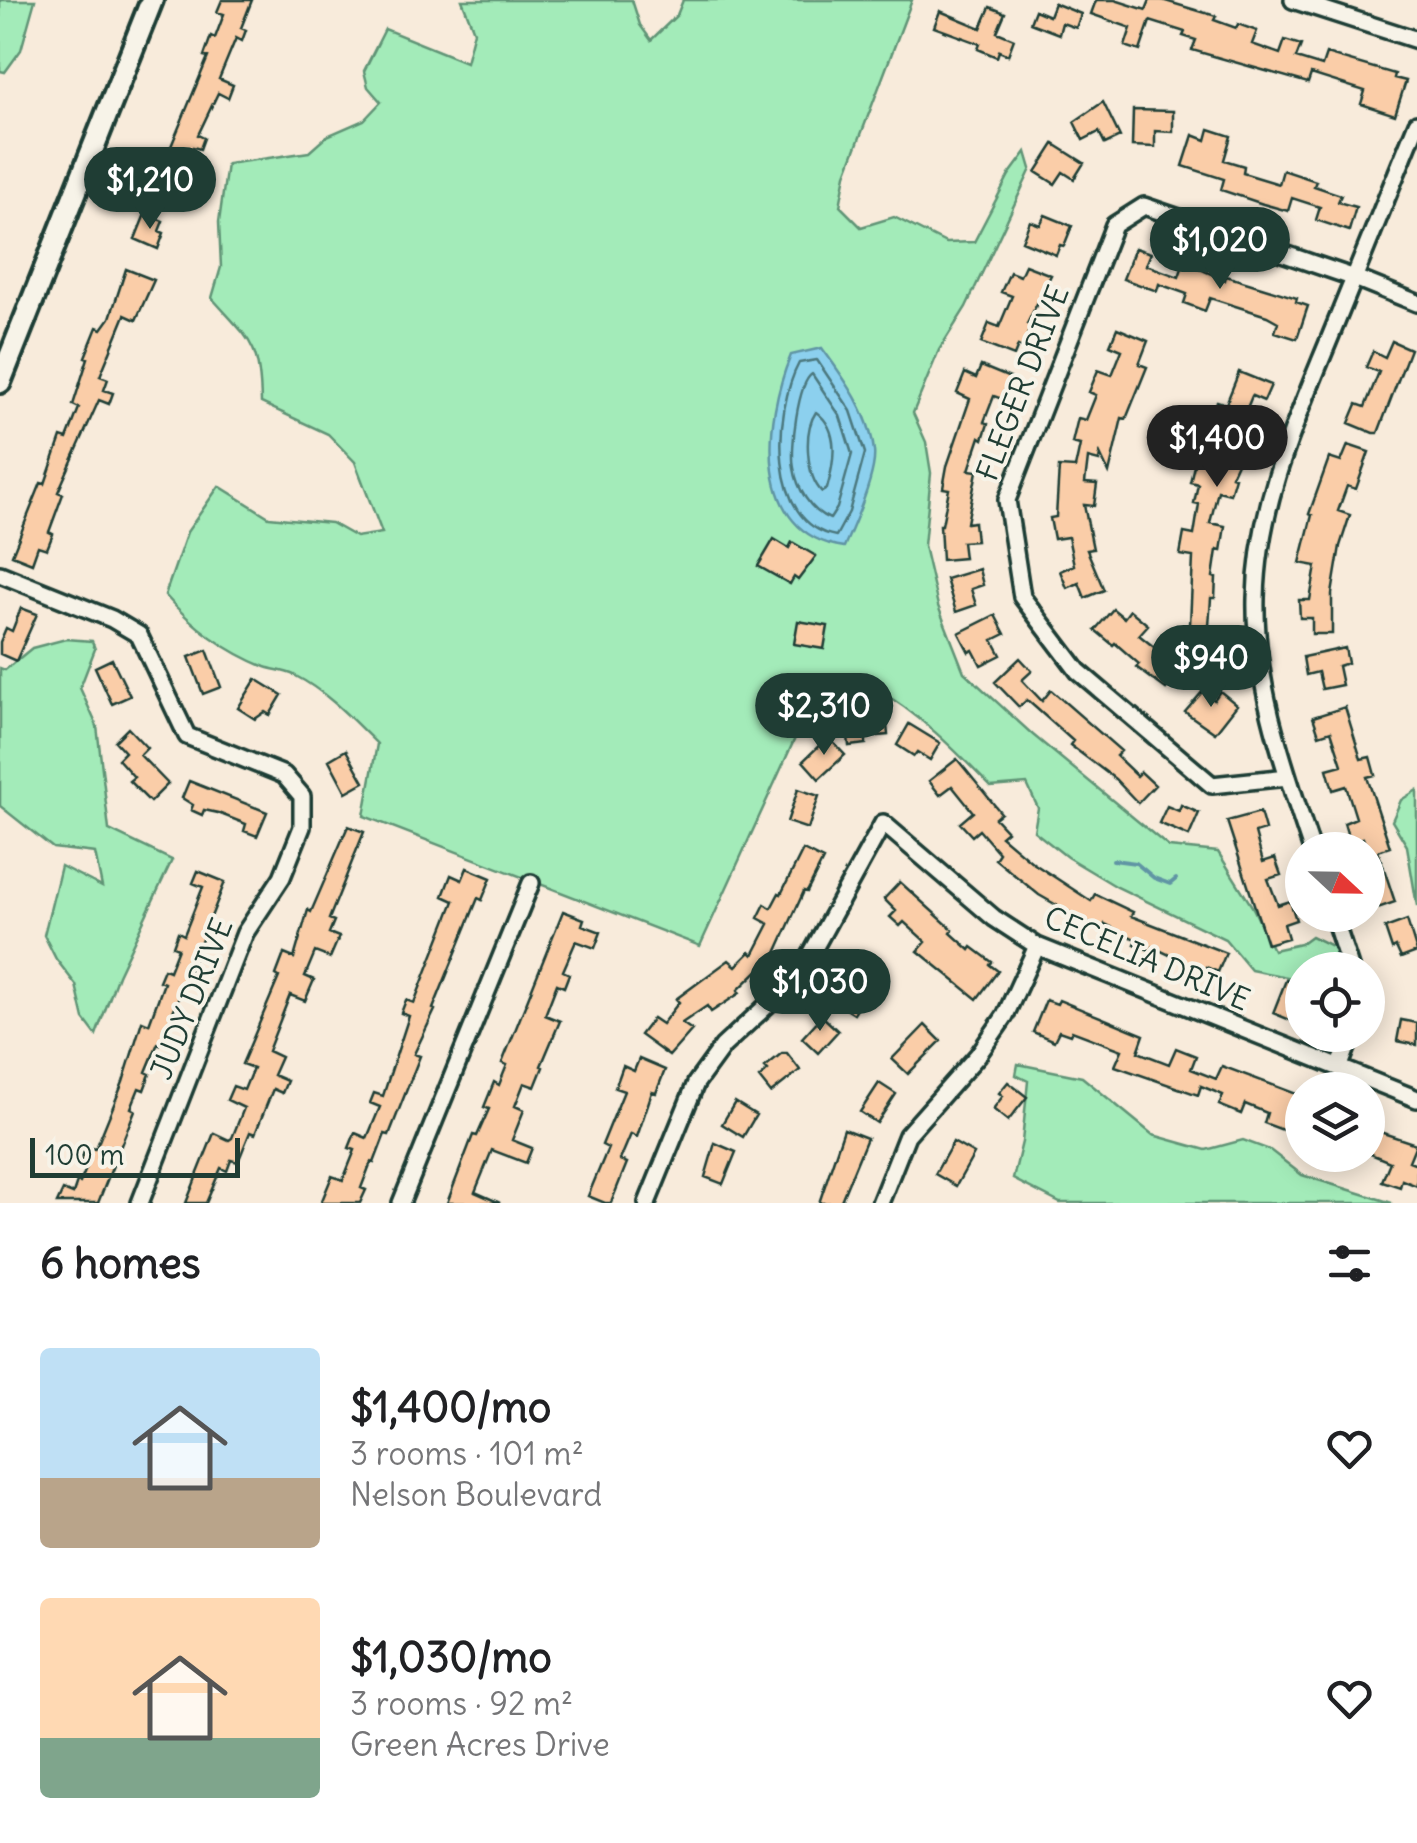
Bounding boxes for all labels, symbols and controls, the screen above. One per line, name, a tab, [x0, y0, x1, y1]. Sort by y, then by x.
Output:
pin: $1,210	[69, 147, 231, 232]
text: $1,210	[106, 159, 194, 200]
pin: $1,020	[1139, 207, 1301, 292]
text: $1,020	[1172, 219, 1268, 260]
street label: FLEGER DRIVE	[967, 280, 1077, 486]
pin: $1,400	[1136, 405, 1298, 490]
text: $1,400	[1169, 417, 1265, 458]
pin: $940	[1152, 625, 1270, 710]
text: $940	[1173, 637, 1249, 678]
pin: $2,310	[743, 673, 905, 758]
text: $2,310	[777, 685, 871, 726]
north arrow	[1285, 832, 1385, 932]
map controls	[1285, 832, 1385, 1172]
street label: CECELIA DRIVE	[1039, 898, 1256, 1018]
street label: JUDY DRIVE	[142, 912, 241, 1085]
pin: $1,030	[739, 949, 901, 1034]
button: locate	[1285, 952, 1385, 1052]
text: $1,030	[772, 961, 868, 1002]
button: layers	[1285, 1072, 1385, 1172]
scale bar	[30, 1133, 240, 1178]
text: 100 m	[45, 1137, 124, 1173]
icon: filters	[1322, 1236, 1377, 1291]
text: 6 homes	[40, 1237, 201, 1289]
text: $1,400/mo	[350, 1381, 551, 1433]
icon: home	[120, 1388, 240, 1508]
icon: heart	[1322, 1421, 1377, 1476]
text: 3 rooms · 101 m²	[350, 1433, 584, 1474]
text: Nelson Boulevard	[350, 1474, 602, 1515]
text: $1,030/mo	[350, 1631, 552, 1683]
icon: home	[120, 1638, 240, 1758]
icon: heart	[1322, 1671, 1377, 1726]
text: 3 rooms · 92 m²	[350, 1683, 573, 1724]
text: Green Acres Drive	[350, 1724, 610, 1765]

